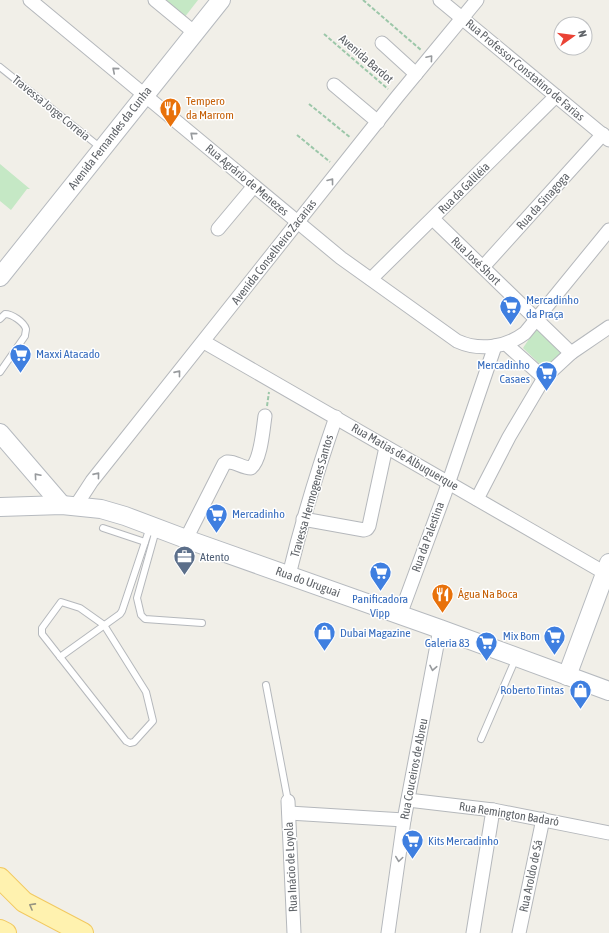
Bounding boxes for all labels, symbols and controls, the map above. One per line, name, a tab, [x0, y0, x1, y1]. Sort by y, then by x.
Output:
street label: Rua Professor Constatino de Farias	[463, 16, 587, 124]
north arrow	[553, 16, 593, 56]
text: N	[576, 29, 589, 38]
street label: Avenida Bardot	[336, 32, 396, 87]
one-way arrow	[425, 56, 432, 63]
one-way arrow	[112, 68, 119, 75]
street label: Travessa Jorge Correia	[9, 72, 93, 144]
street label: Avenida Fernandes da Cunha	[65, 84, 155, 192]
place label: Tempero da Marrom	[186, 94, 234, 122]
restaurant icon: Tempero da Marrom	[158, 95, 184, 128]
one-way arrow	[190, 133, 198, 140]
street label: Rua Agrário de Menezes	[203, 141, 291, 219]
street label: Rua da Galiléia	[435, 159, 493, 217]
street label: Rua da Sinagoga	[514, 169, 572, 233]
one-way arrow	[326, 179, 333, 186]
street label: Avenida Conselheiro Zacarias	[229, 197, 319, 307]
street label: Rua José Short	[448, 234, 504, 288]
place label: Mercadinho da Praça	[526, 293, 579, 321]
supermarket icon: Mercadinho da Praça	[497, 294, 523, 327]
supermarket icon: Maxxi Atacado	[8, 341, 34, 374]
place label: Maxxi Atacado	[36, 347, 100, 361]
place label: Mercadinho Casaes	[477, 358, 530, 386]
supermarket icon: Mercadinho Casaes	[533, 359, 559, 392]
one-way arrow	[174, 371, 181, 378]
street label: Rua Matias de Albuquerque	[349, 421, 461, 493]
street label: Travessa Hermogenes Santos	[288, 433, 336, 559]
one-way arrow	[93, 472, 100, 479]
one-way arrow	[34, 473, 41, 480]
street label: Rua da Palestina	[409, 500, 447, 574]
supermarket icon: Mercadinho	[203, 501, 229, 534]
place label: Mercadinho	[232, 507, 285, 521]
office icon: Atento	[171, 544, 197, 577]
place label: Atento	[200, 550, 230, 564]
supermarket icon: Panificadora Vipp	[367, 559, 393, 592]
street label: Rua do Uruguai	[274, 564, 342, 600]
restaurant icon: Água Na Boca	[430, 581, 456, 614]
place label: Água Na Boca	[458, 587, 518, 601]
place label: Panificadora Vipp	[352, 592, 408, 620]
shop icon: Dubai Magazine	[311, 620, 337, 653]
supermarket icon: Mix Bom	[542, 623, 568, 656]
place label: Dubai Magazine	[340, 626, 411, 640]
place label: Mix Bom	[503, 629, 540, 643]
supermarket icon: Galeria 83	[473, 630, 499, 663]
place label: Galeria 83	[425, 636, 470, 650]
one-way arrow	[429, 664, 438, 671]
shop icon: Roberto Tintas	[567, 677, 593, 710]
place label: Roberto Tintas	[500, 683, 564, 697]
street label: Rua Couceiros de Abreu	[397, 717, 431, 821]
street label: Rua Remington Badaró	[458, 799, 560, 829]
street label: Rua Inácio de Loyola	[282, 822, 300, 912]
supermarket icon: Kits Mercadinho	[399, 828, 425, 861]
place label: Kits Mercadinho	[428, 834, 499, 848]
street label: Rua Aroldo de Sá	[517, 839, 545, 913]
one-way arrow	[395, 856, 404, 862]
one-way arrow	[29, 904, 36, 911]

